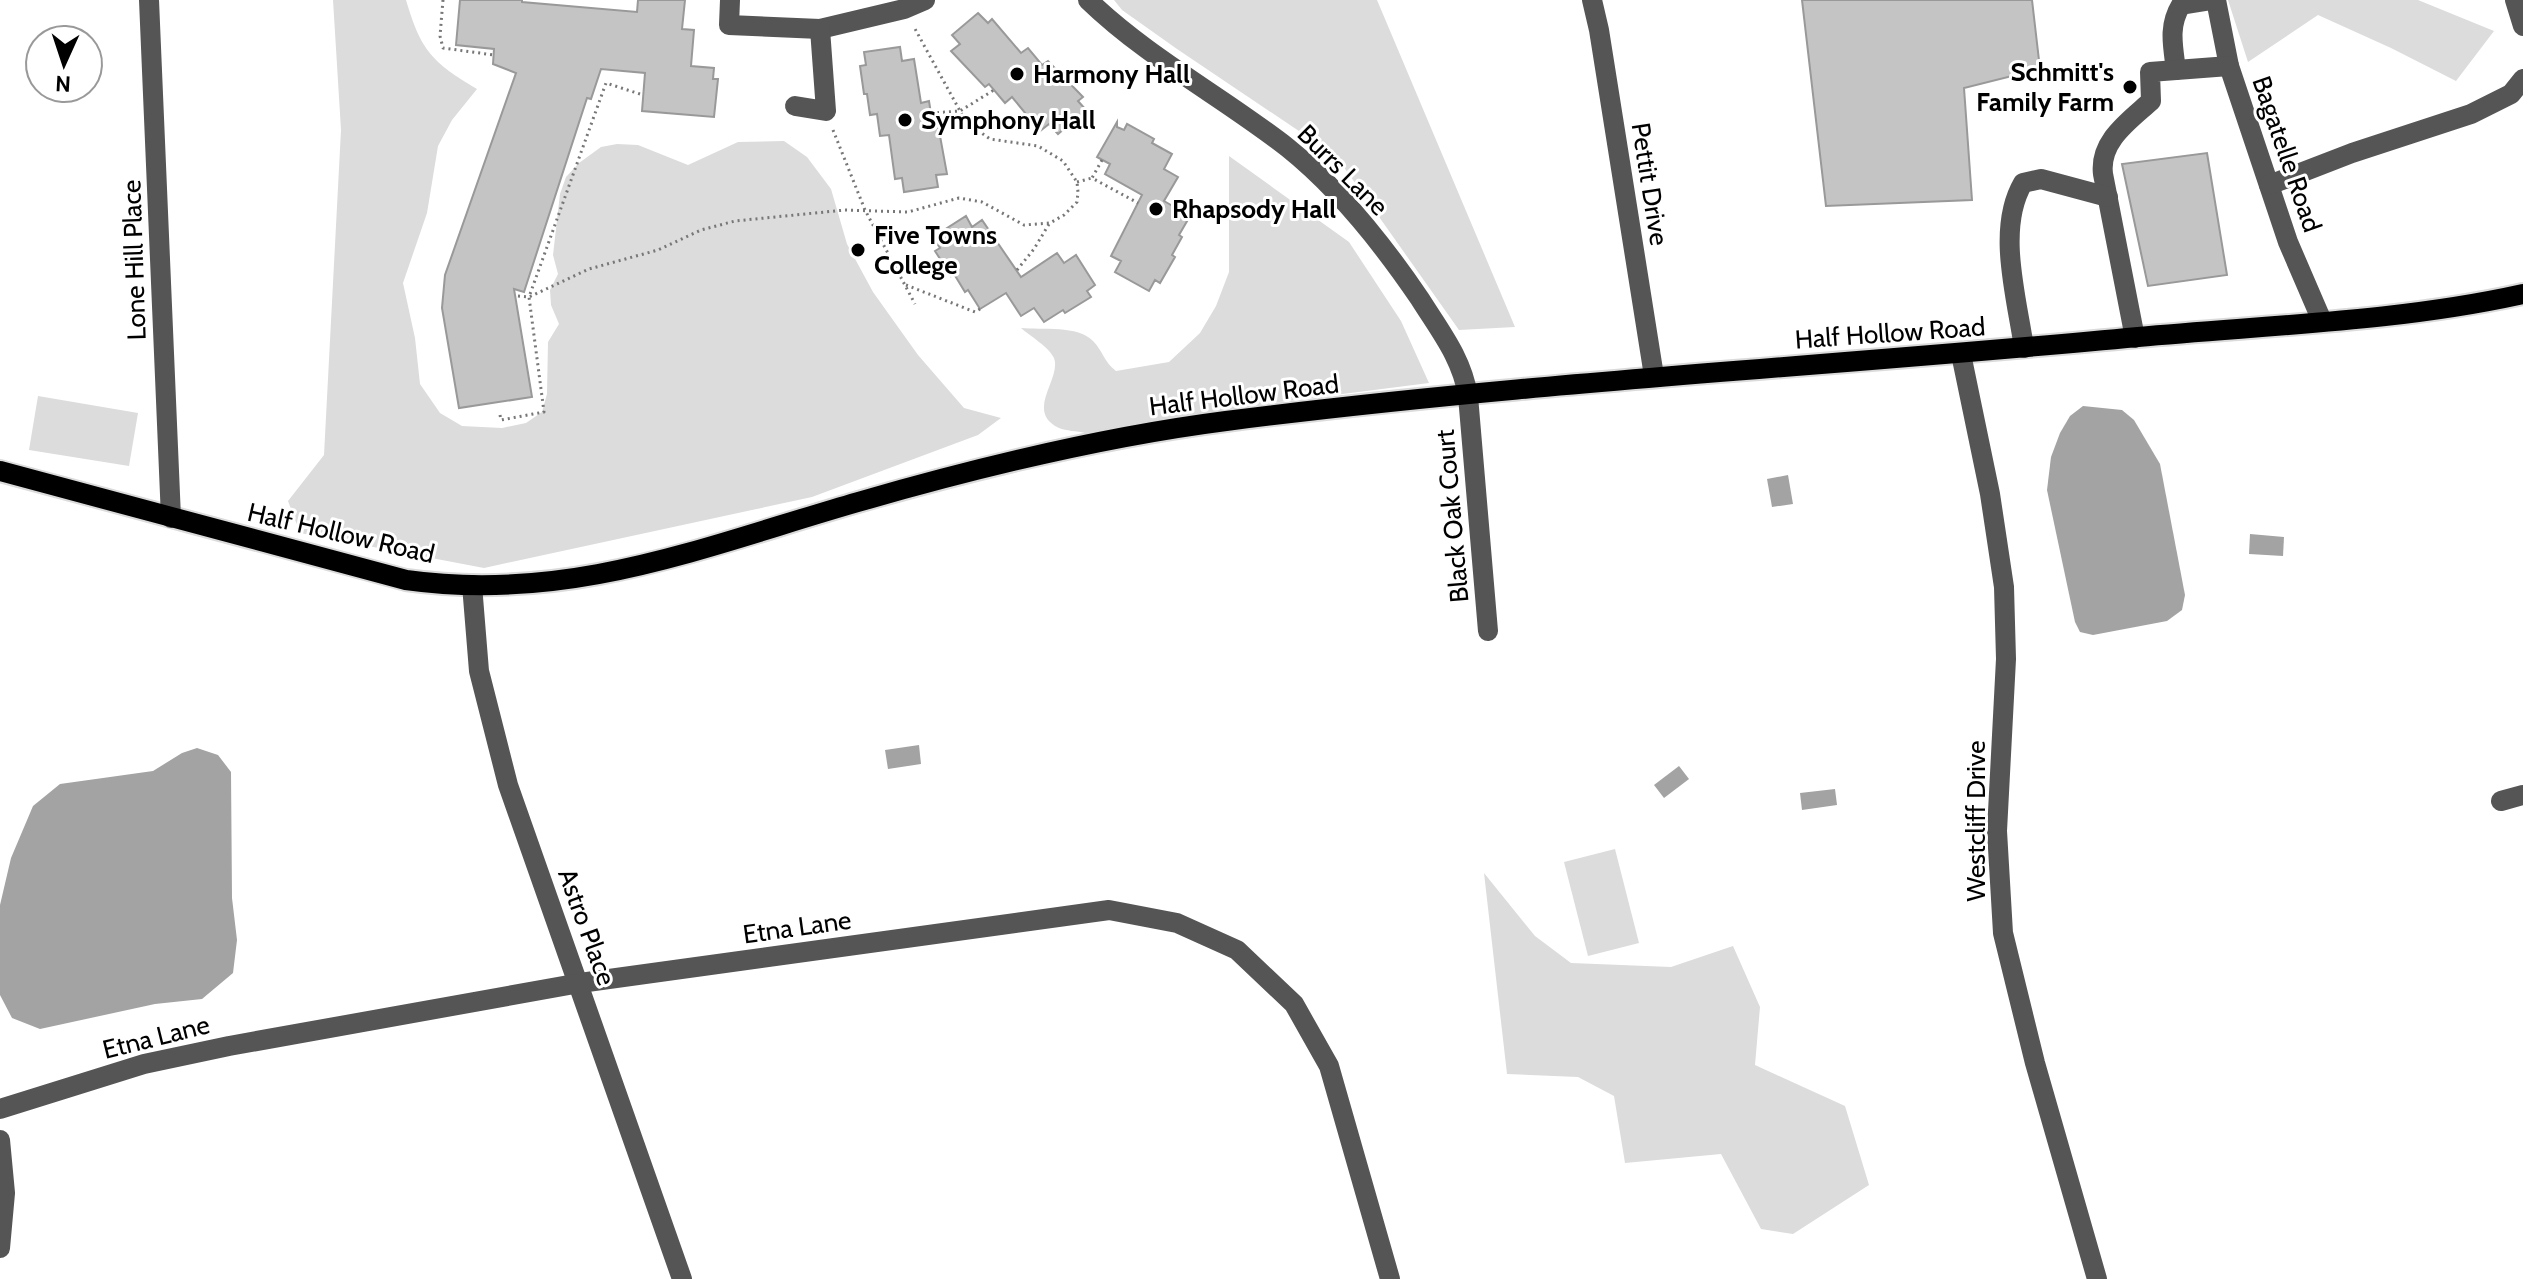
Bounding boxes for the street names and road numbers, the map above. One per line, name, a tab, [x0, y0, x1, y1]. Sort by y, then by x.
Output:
street label: Bagatelle Road	[2245, 72, 2329, 236]
street label: Burrs Lane	[1291, 118, 1395, 222]
street label: Pettit Drive	[1625, 120, 1675, 248]
street label: Lone Hill Place	[115, 179, 153, 341]
street label: Half Hollow Road	[1794, 310, 1986, 356]
street label: Half Hollow Road	[1147, 367, 1341, 423]
street label: Black Oak Court	[1428, 428, 1476, 604]
street label: Half Hollow Road	[244, 496, 438, 570]
street label: Westcliff Drive	[1960, 740, 1992, 902]
street label: Astro Place	[551, 864, 623, 990]
street label: Etna Lane	[741, 904, 853, 950]
street label: Etna Lane	[99, 1008, 213, 1066]

